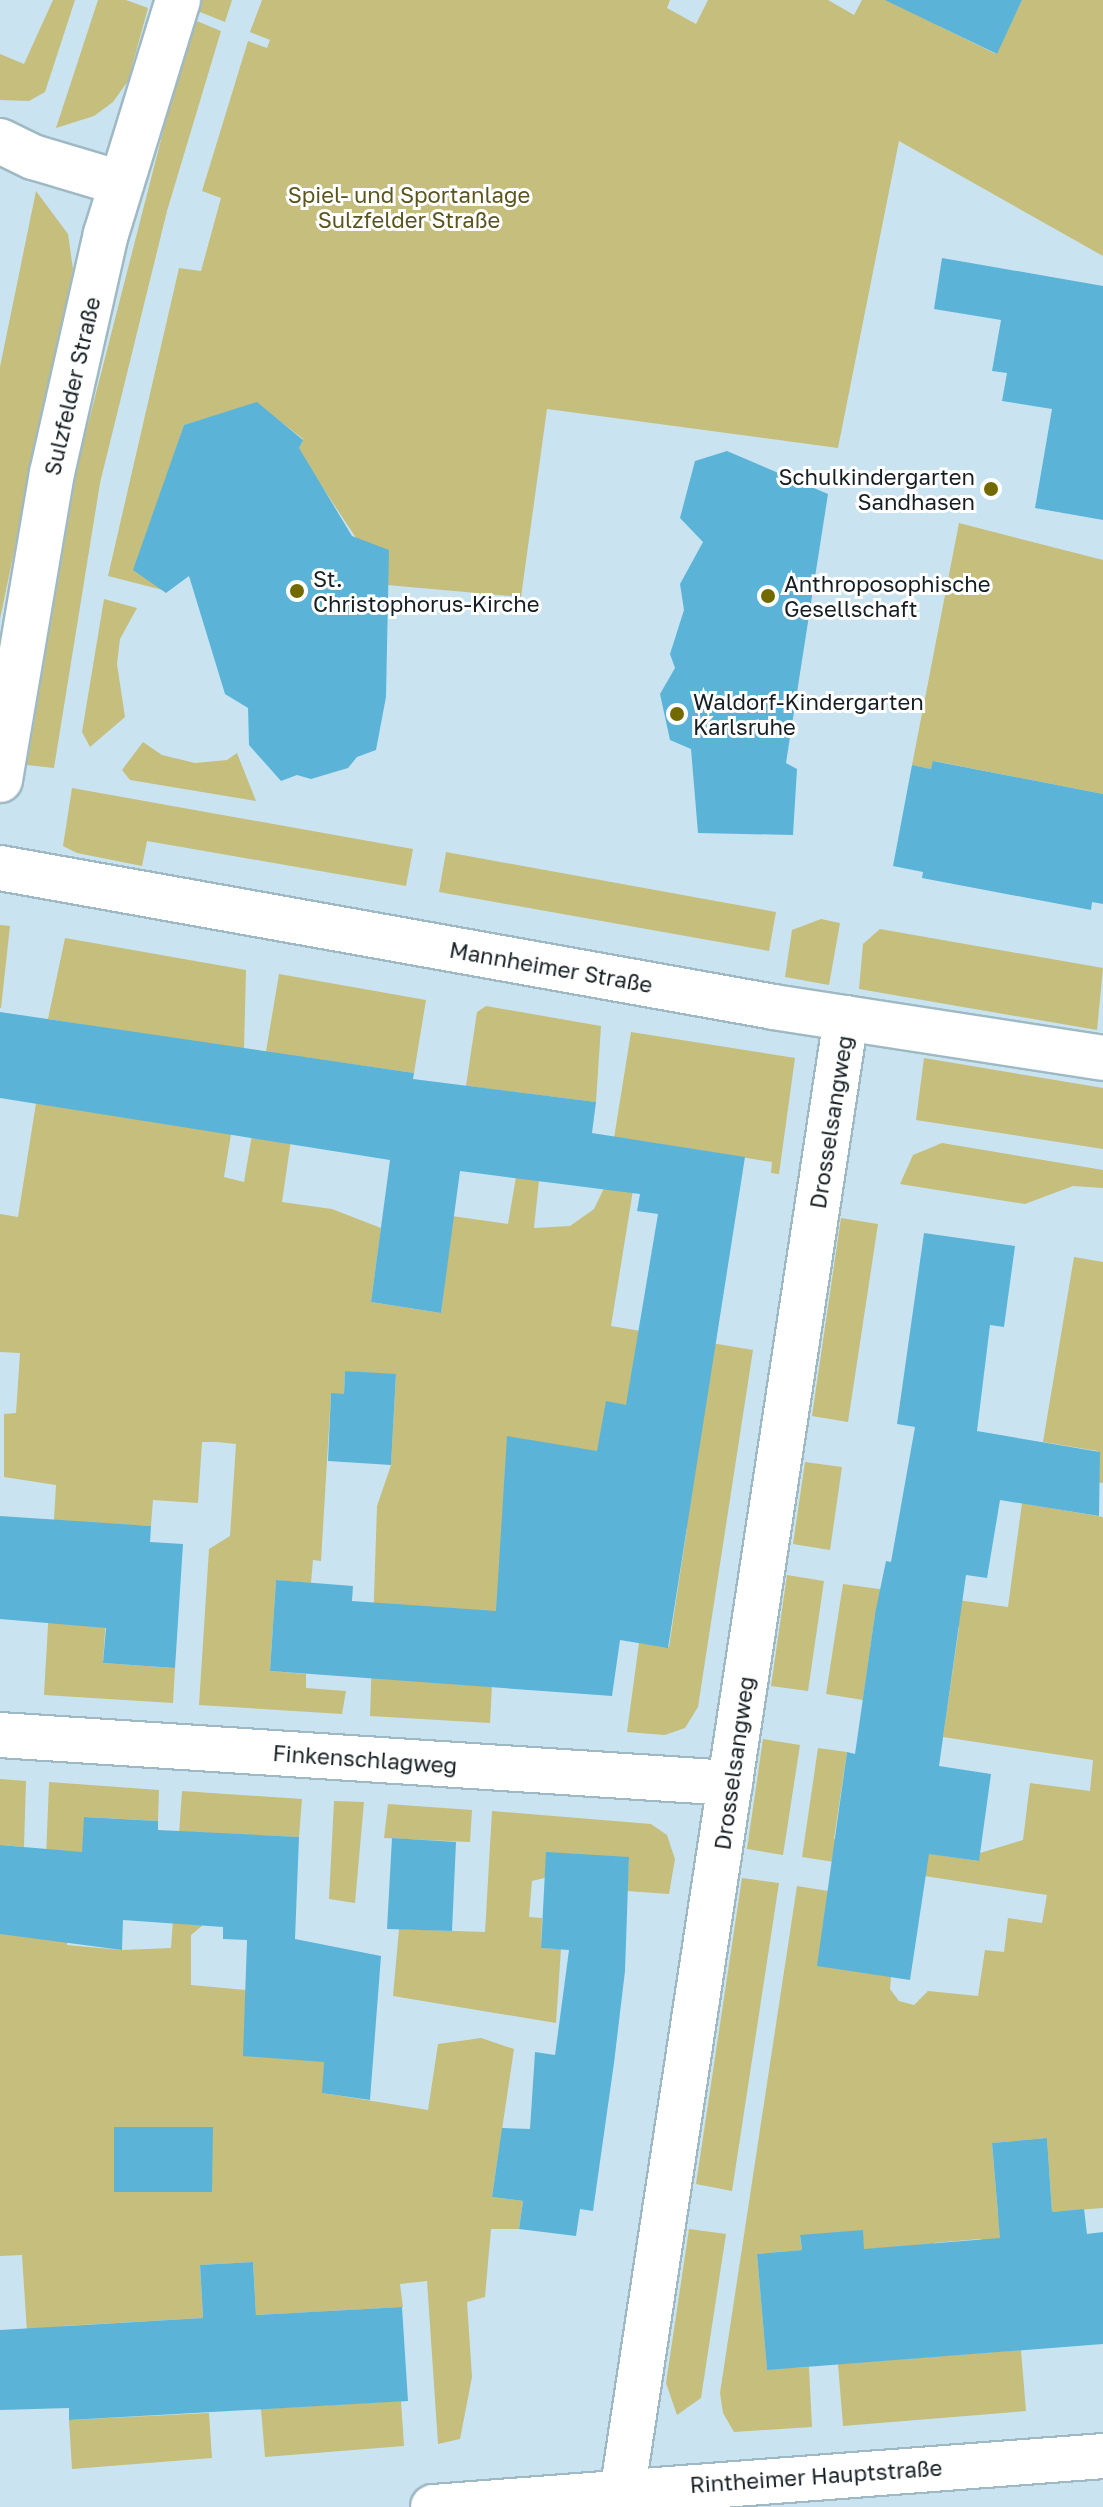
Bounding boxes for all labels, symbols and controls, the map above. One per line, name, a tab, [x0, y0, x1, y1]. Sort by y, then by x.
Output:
park label: Spiel- und Sportanlage Sulzfelder Straße	[288, 181, 530, 232]
street label: Sulzfelder Straße	[39, 294, 105, 478]
place label: Schulkindergarten Sandhasen	[778, 463, 975, 514]
marker: Schulkindergarten Sandhasen	[982, 480, 1000, 498]
place label: St. Christophorus-Kirche	[313, 565, 540, 616]
place label: Anthroposophische Gesellschaft	[784, 570, 990, 622]
marker: St. Christophorus-Kirche	[288, 582, 306, 600]
marker: Anthroposophische Gesellschaft	[759, 587, 777, 605]
place label: Waldorf-Kindergarten Karlsruhe	[693, 688, 924, 740]
marker: Waldorf-Kindergarten Karlsruhe	[668, 705, 686, 723]
street label: Mannheimer Straße	[447, 936, 655, 998]
street label: Drosselsangweg	[804, 1033, 858, 1211]
street label: Drosselsangweg	[709, 1674, 759, 1852]
street label: Finkenschlagweg	[272, 1739, 458, 1779]
street label: Rintheimer Hauptstraße	[689, 2454, 943, 2498]

